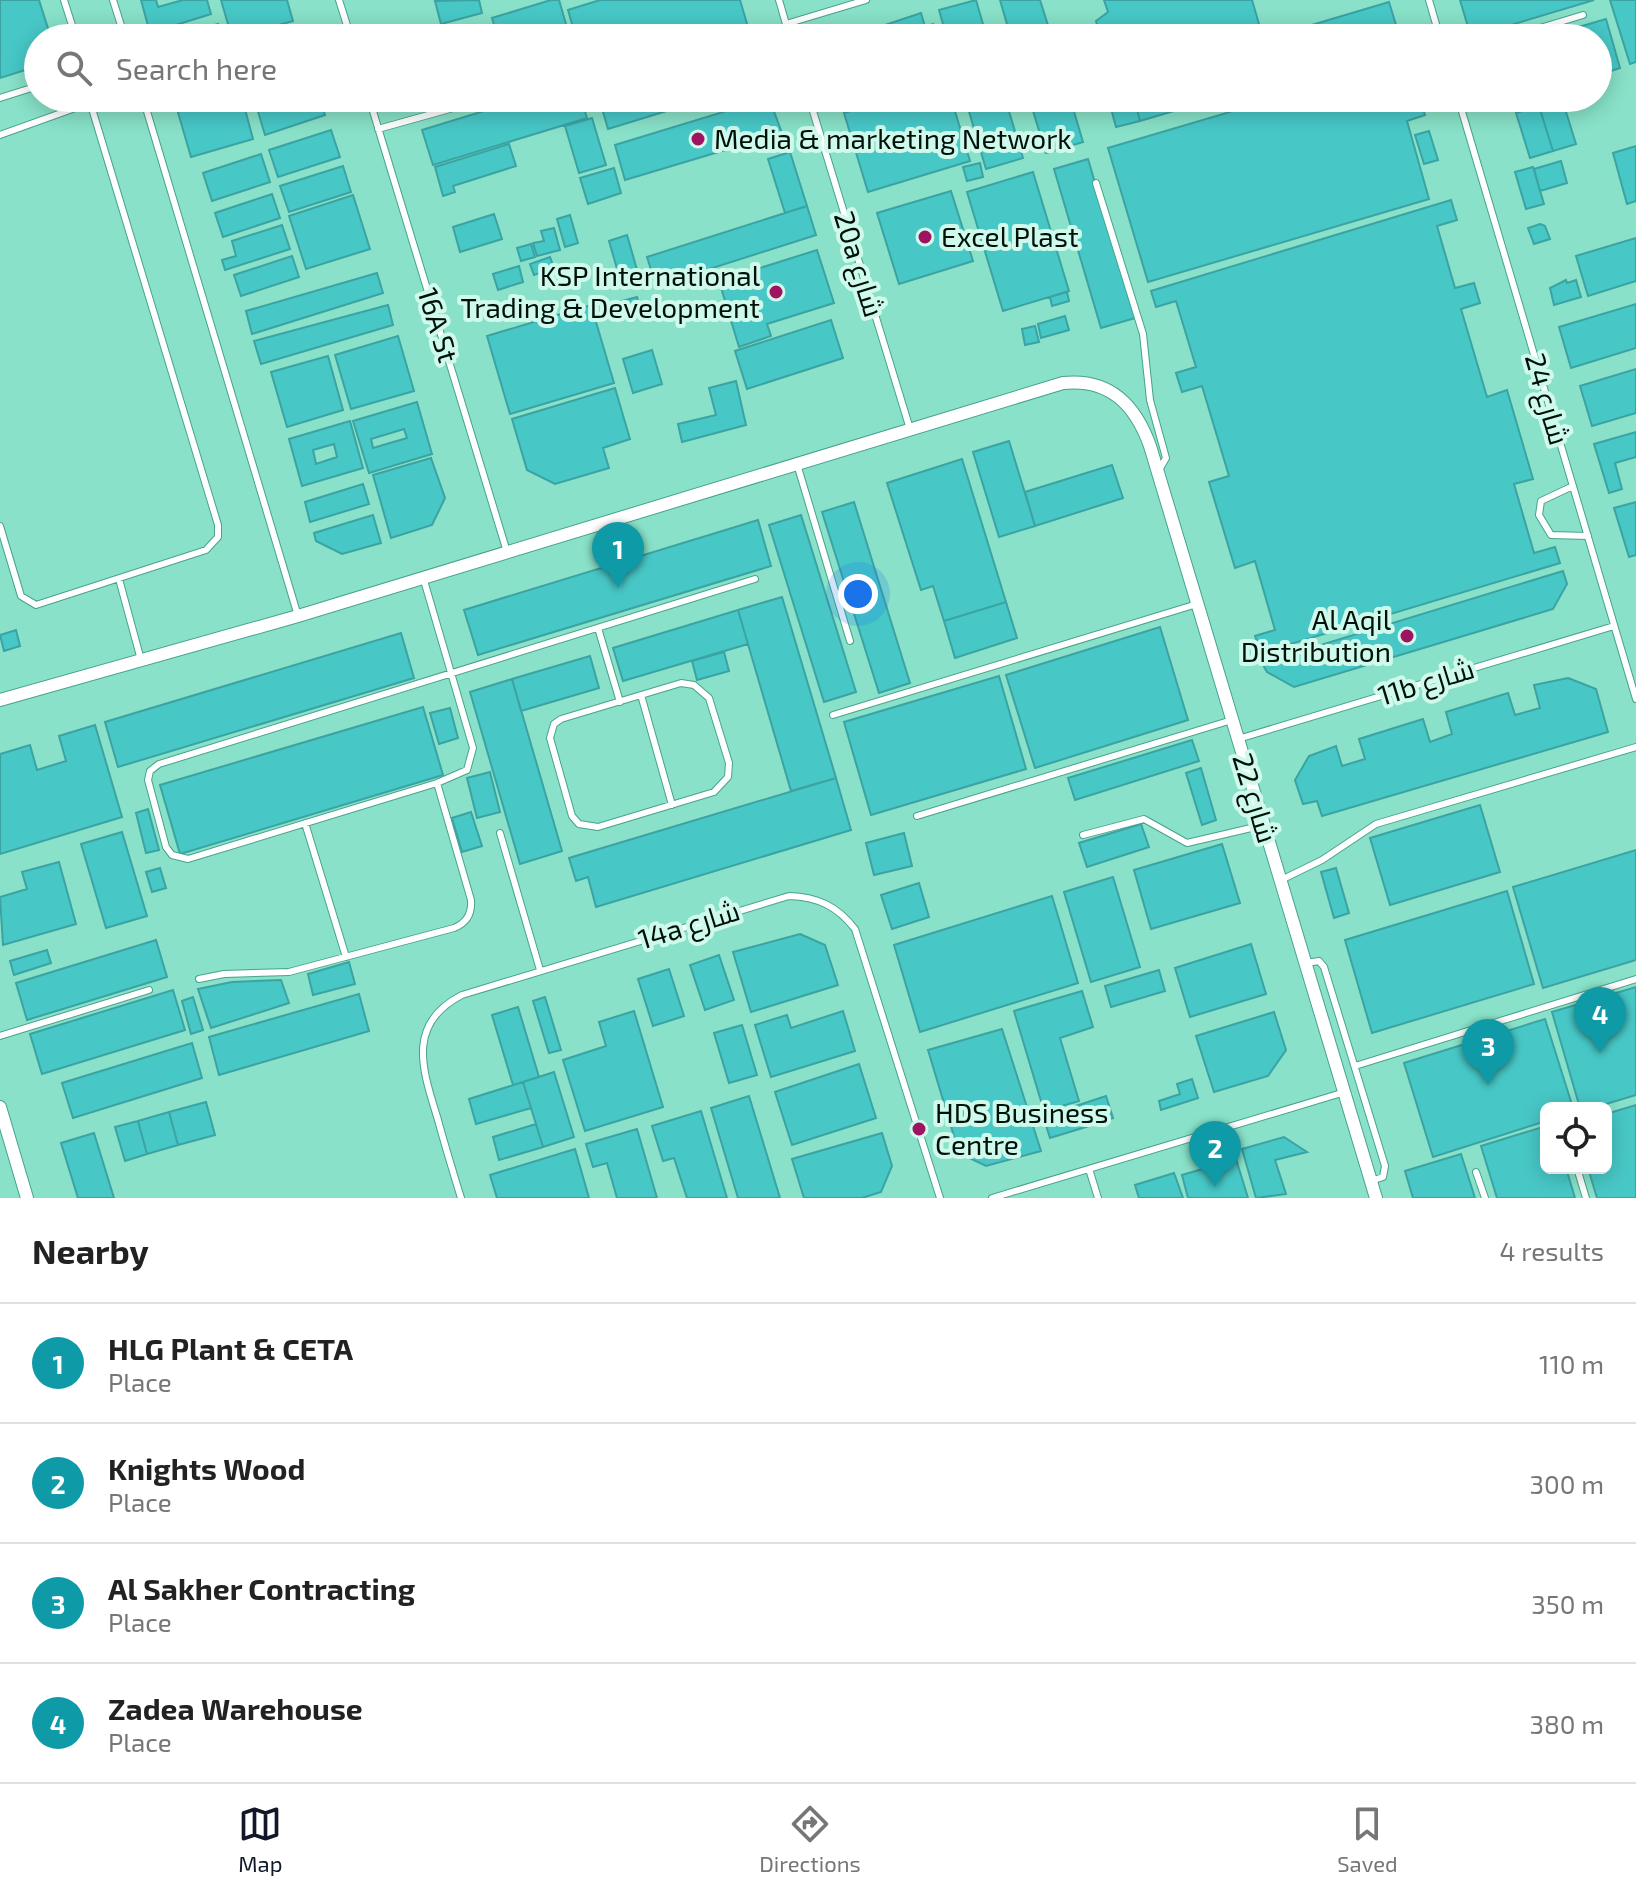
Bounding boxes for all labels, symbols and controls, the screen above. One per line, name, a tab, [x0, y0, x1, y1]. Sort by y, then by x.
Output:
search box	[24, 24, 1612, 112]
icon: search	[52, 46, 96, 90]
text: Search here	[116, 50, 277, 86]
place label: Media & marketing Network	[714, 121, 1072, 155]
marker: Media & marketing Network	[689, 130, 707, 148]
street label: 20a شارع	[825, 207, 892, 321]
place label: Excel Plast	[941, 219, 1079, 253]
marker: Excel Plast	[916, 228, 934, 246]
place label: KSP International Trading & Development	[461, 258, 761, 324]
street label: 16A St	[412, 283, 466, 366]
marker: KSP International Trading & Development	[767, 283, 785, 301]
street label: شارع 24	[1516, 349, 1577, 449]
pin: 1	[592, 522, 644, 588]
your location	[838, 574, 878, 614]
place label: Al Aqil Distribution	[1241, 602, 1392, 668]
marker: Al Aqil Distribution	[1398, 627, 1416, 645]
street label: 11b شارع	[1374, 650, 1479, 715]
street label: شارع 22	[1223, 749, 1286, 848]
street label: 14a شارع	[634, 893, 744, 958]
pin: 4	[1574, 987, 1626, 1053]
pin: 3	[1462, 1019, 1514, 1085]
place label: HDS Business Centre	[935, 1095, 1109, 1161]
map controls	[1540, 1102, 1612, 1174]
button: locate	[1540, 1102, 1612, 1174]
marker: HDS Business Centre	[910, 1120, 928, 1138]
pin: 2	[1189, 1121, 1241, 1187]
text: Nearby	[32, 1230, 149, 1271]
text: 4 results	[1499, 1235, 1604, 1266]
text: HLG Plant & CETA	[108, 1330, 353, 1366]
text: 1	[52, 1348, 64, 1379]
text: 110 m	[1539, 1348, 1604, 1379]
text: Place	[108, 1366, 172, 1397]
text: Knights Wood	[108, 1450, 305, 1486]
text: 2	[50, 1468, 66, 1499]
text: 300 m	[1530, 1468, 1604, 1499]
text: Place	[108, 1486, 172, 1517]
text: Al Sakher Contracting	[108, 1570, 415, 1606]
text: 3	[51, 1588, 65, 1619]
text: 350 m	[1531, 1588, 1604, 1619]
text: Place	[108, 1606, 172, 1637]
text: Zadea Warehouse	[108, 1690, 363, 1726]
text: 4	[50, 1708, 66, 1739]
text: 380 m	[1530, 1708, 1604, 1739]
text: Place	[108, 1726, 172, 1757]
tab: Map	[238, 1802, 282, 1876]
tab: Directions	[759, 1802, 861, 1876]
tab: Saved	[1337, 1802, 1398, 1876]

